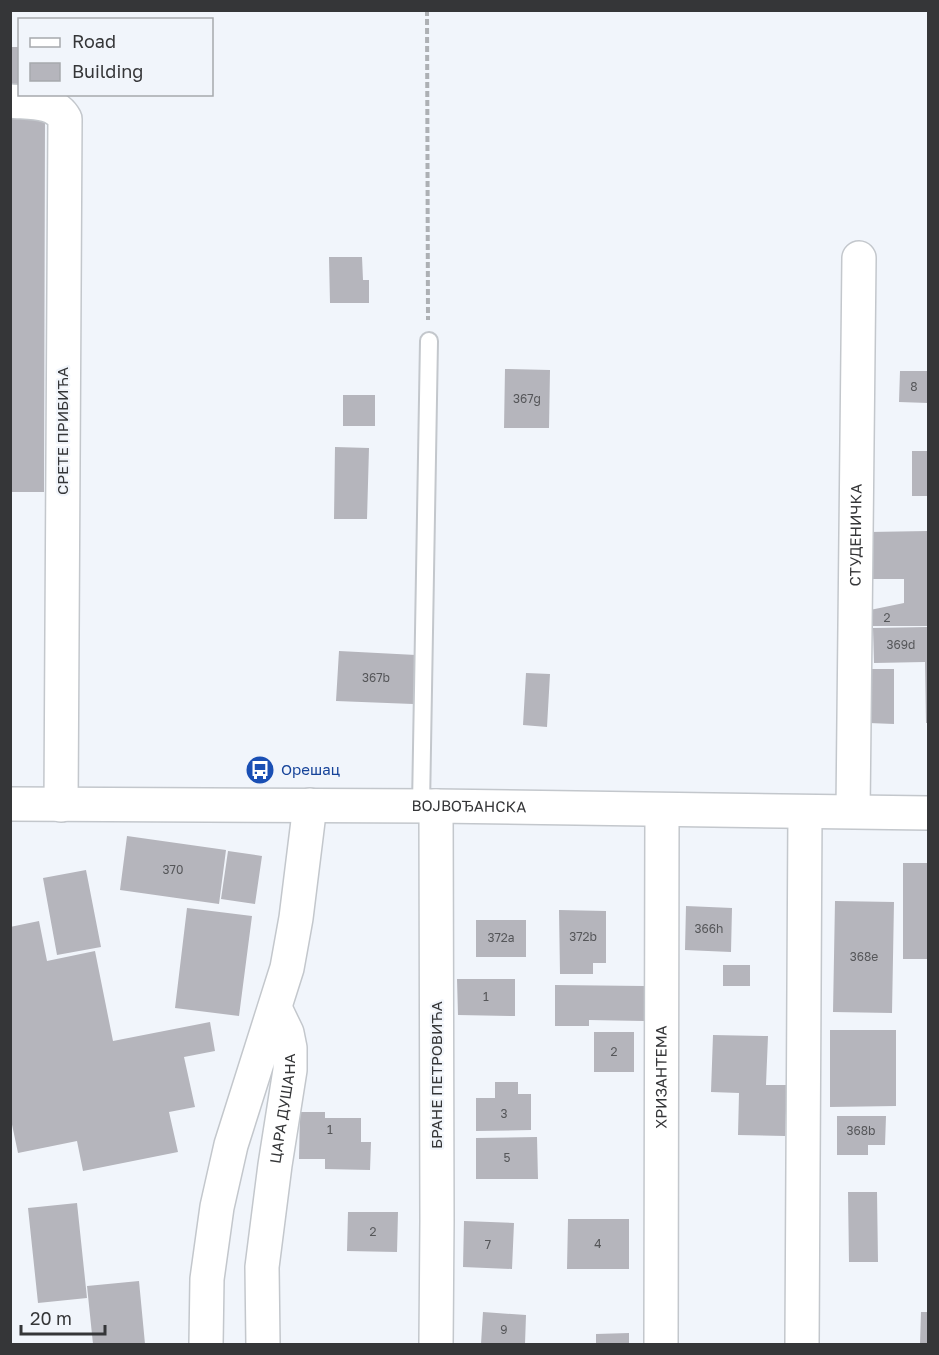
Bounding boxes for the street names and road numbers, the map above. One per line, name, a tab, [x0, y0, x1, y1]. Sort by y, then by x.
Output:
street label: СРЕТЕ ПРИБИЋА	[53, 367, 71, 495]
street label: СТУДЕНИЧКА	[845, 484, 865, 586]
street label: ВОЈВОЂАНСКА	[412, 796, 527, 815]
street label: БРАНЕ ПЕТРОВИЋА	[427, 1001, 445, 1149]
street label: ХРИЗАНТЕМА	[651, 1025, 670, 1129]
street label: ЦАРА ДУШАНА	[265, 1053, 298, 1165]

